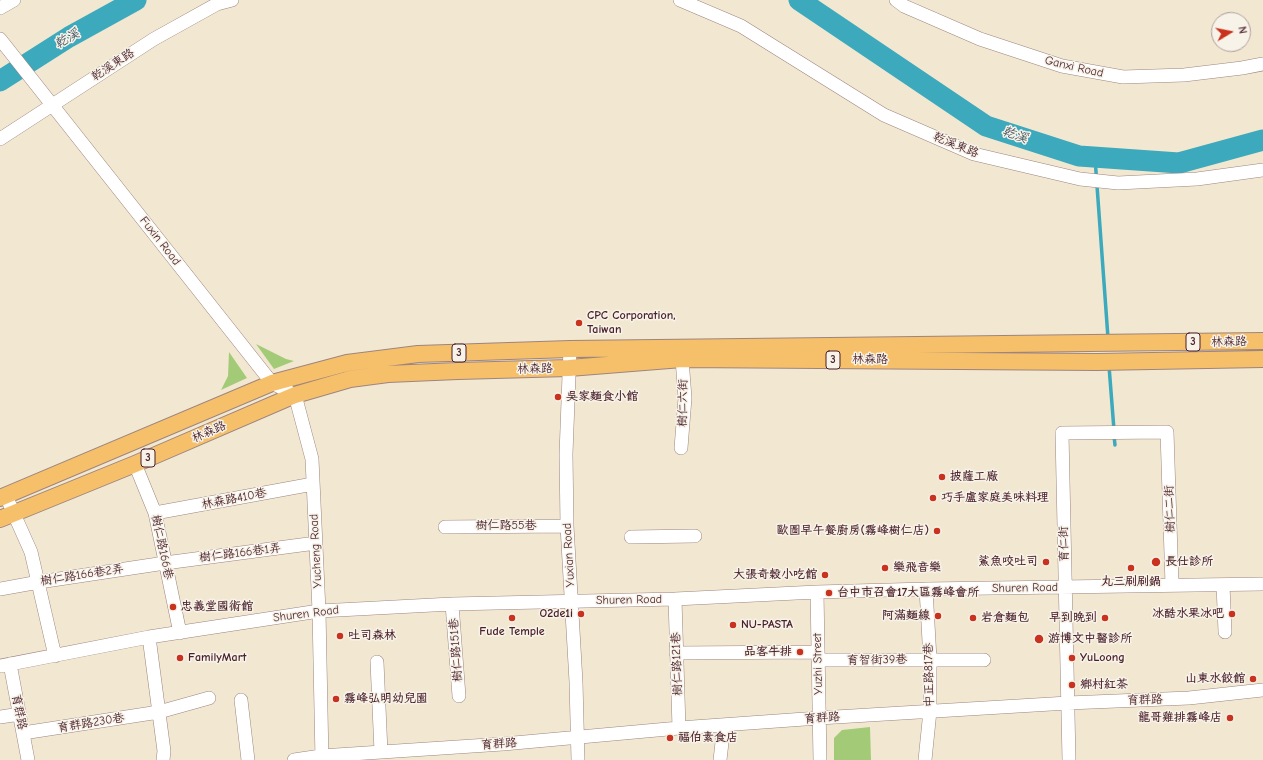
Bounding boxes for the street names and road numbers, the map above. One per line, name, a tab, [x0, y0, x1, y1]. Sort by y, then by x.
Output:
street label: 乾溪東路	[89, 46, 137, 84]
street label: Ganxi Road	[1043, 53, 1105, 81]
street label: 乾溪東路	[931, 129, 981, 161]
street label: Fuxin Road	[136, 214, 184, 268]
road number: 3	[1186, 333, 1200, 351]
street label: 林森路	[1211, 334, 1247, 350]
road number: 3	[452, 344, 466, 362]
road number: 3	[826, 351, 840, 369]
street label: 林森路	[852, 353, 888, 367]
street label: 林森路	[517, 361, 553, 377]
street label: 樹仁六街	[675, 379, 691, 427]
street label: 林森路	[190, 418, 228, 446]
road number: 3	[141, 449, 155, 467]
street label: 樹仁二街	[1162, 485, 1178, 533]
street label: 林森路410巷	[200, 486, 268, 512]
street label: 樹仁路166巷	[148, 513, 176, 581]
street label: Yucheng Road	[307, 513, 325, 589]
street label: 樹仁路55巷	[475, 519, 537, 533]
street label: Yuxian Road	[560, 522, 578, 588]
street label: 育仁街	[1056, 526, 1072, 562]
street label: 樹仁路166巷1弄	[198, 541, 282, 565]
street label: 樹仁路166巷2弄	[39, 561, 125, 589]
street label: Shuren Road	[992, 580, 1058, 596]
street label: Shuren Road	[596, 592, 662, 608]
street label: Shuren Road	[272, 603, 340, 625]
street label: 樹仁路151巷	[447, 618, 465, 682]
street label: 樹仁路121巷	[669, 632, 685, 696]
street label: Yuzhi Street	[810, 633, 826, 695]
street label: 中正路817巷	[921, 643, 937, 707]
street label: 育智街39巷	[847, 652, 907, 668]
street label: 育群路	[1127, 692, 1163, 708]
street label: 育群路	[8, 693, 30, 731]
street label: 育群路	[804, 710, 840, 726]
street label: 育群路230巷	[56, 711, 126, 735]
street label: 育群路	[481, 736, 517, 752]

